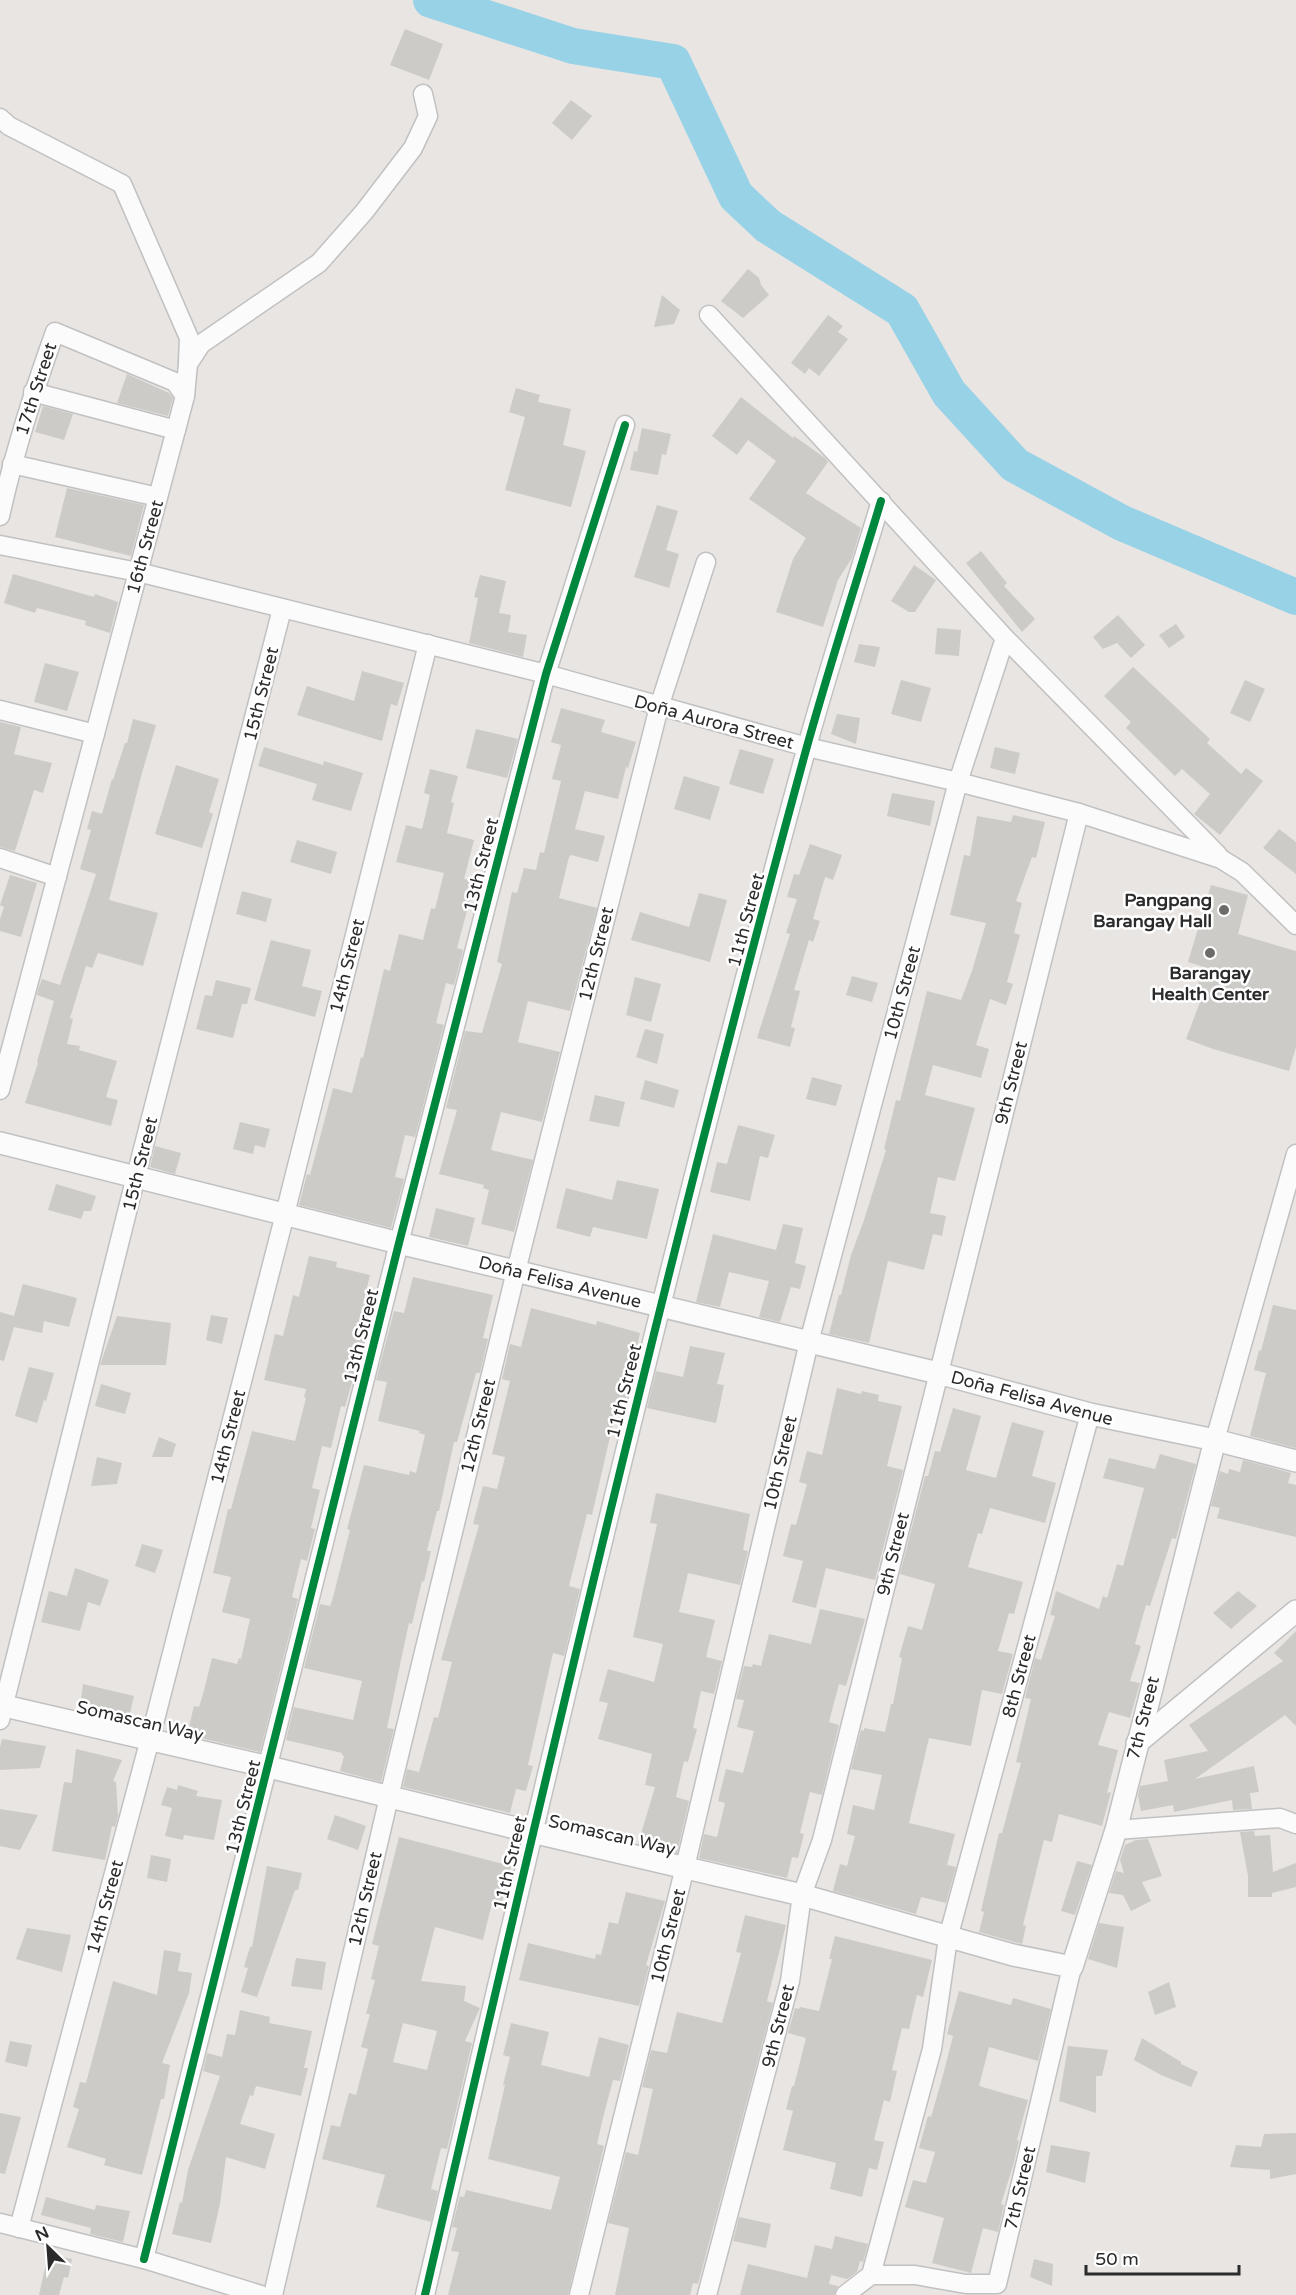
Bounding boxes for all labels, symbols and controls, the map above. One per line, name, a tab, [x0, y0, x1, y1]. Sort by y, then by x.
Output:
street label: 17th Street	[11, 340, 61, 438]
street label: 16th Street	[122, 497, 168, 596]
street label: 15th Street	[239, 644, 283, 744]
street label: Doña Aurora Street	[632, 690, 797, 754]
street label: 13th Street	[459, 815, 503, 915]
street label: 11th Street	[723, 870, 769, 969]
place label: Pangpang Barangay Hall	[1093, 889, 1212, 932]
marker: Pangpang Barangay Hall	[1217, 903, 1231, 917]
street label: 12th Street	[574, 904, 618, 1004]
street label: 14th Street	[325, 916, 369, 1016]
street label: 10th Street	[879, 943, 925, 1042]
marker: Barangay Health Center	[1203, 946, 1217, 960]
place label: Barangay Health Center	[1151, 962, 1270, 1005]
street label: 9th Street	[990, 1039, 1032, 1127]
street label: 15th Street	[118, 1114, 162, 1214]
street label: Doña Felisa Avenue	[476, 1251, 644, 1313]
street label: 13th Street	[339, 1286, 383, 1386]
street label: 11th Street	[602, 1341, 646, 1441]
street label: Doña Felisa Avenue	[948, 1366, 1116, 1430]
street label: 12th Street	[456, 1376, 500, 1476]
street label: 14th Street	[206, 1387, 250, 1487]
street label: 10th Street	[758, 1413, 802, 1513]
street label: 9th Street	[872, 1510, 914, 1598]
street label: 8th Street	[997, 1632, 1041, 1720]
street label: 7th Street	[1122, 1674, 1164, 1762]
street label: Somascan Way	[74, 1696, 206, 1746]
street label: 13th Street	[221, 1757, 265, 1857]
street label: Somascan Way	[546, 1810, 678, 1860]
street label: 11th Street	[488, 1813, 532, 1913]
street label: 12th Street	[343, 1849, 387, 1949]
street label: 14th Street	[82, 1857, 128, 1956]
street label: 10th Street	[646, 1886, 690, 1986]
street label: 9th Street	[757, 1982, 799, 2070]
street label: 7th Street	[1000, 2144, 1040, 2232]
north arrow	[18, 2217, 78, 2277]
text: N	[32, 2223, 52, 2246]
scale bar	[1086, 2238, 1239, 2276]
text: 50 m	[1095, 2248, 1139, 2270]

